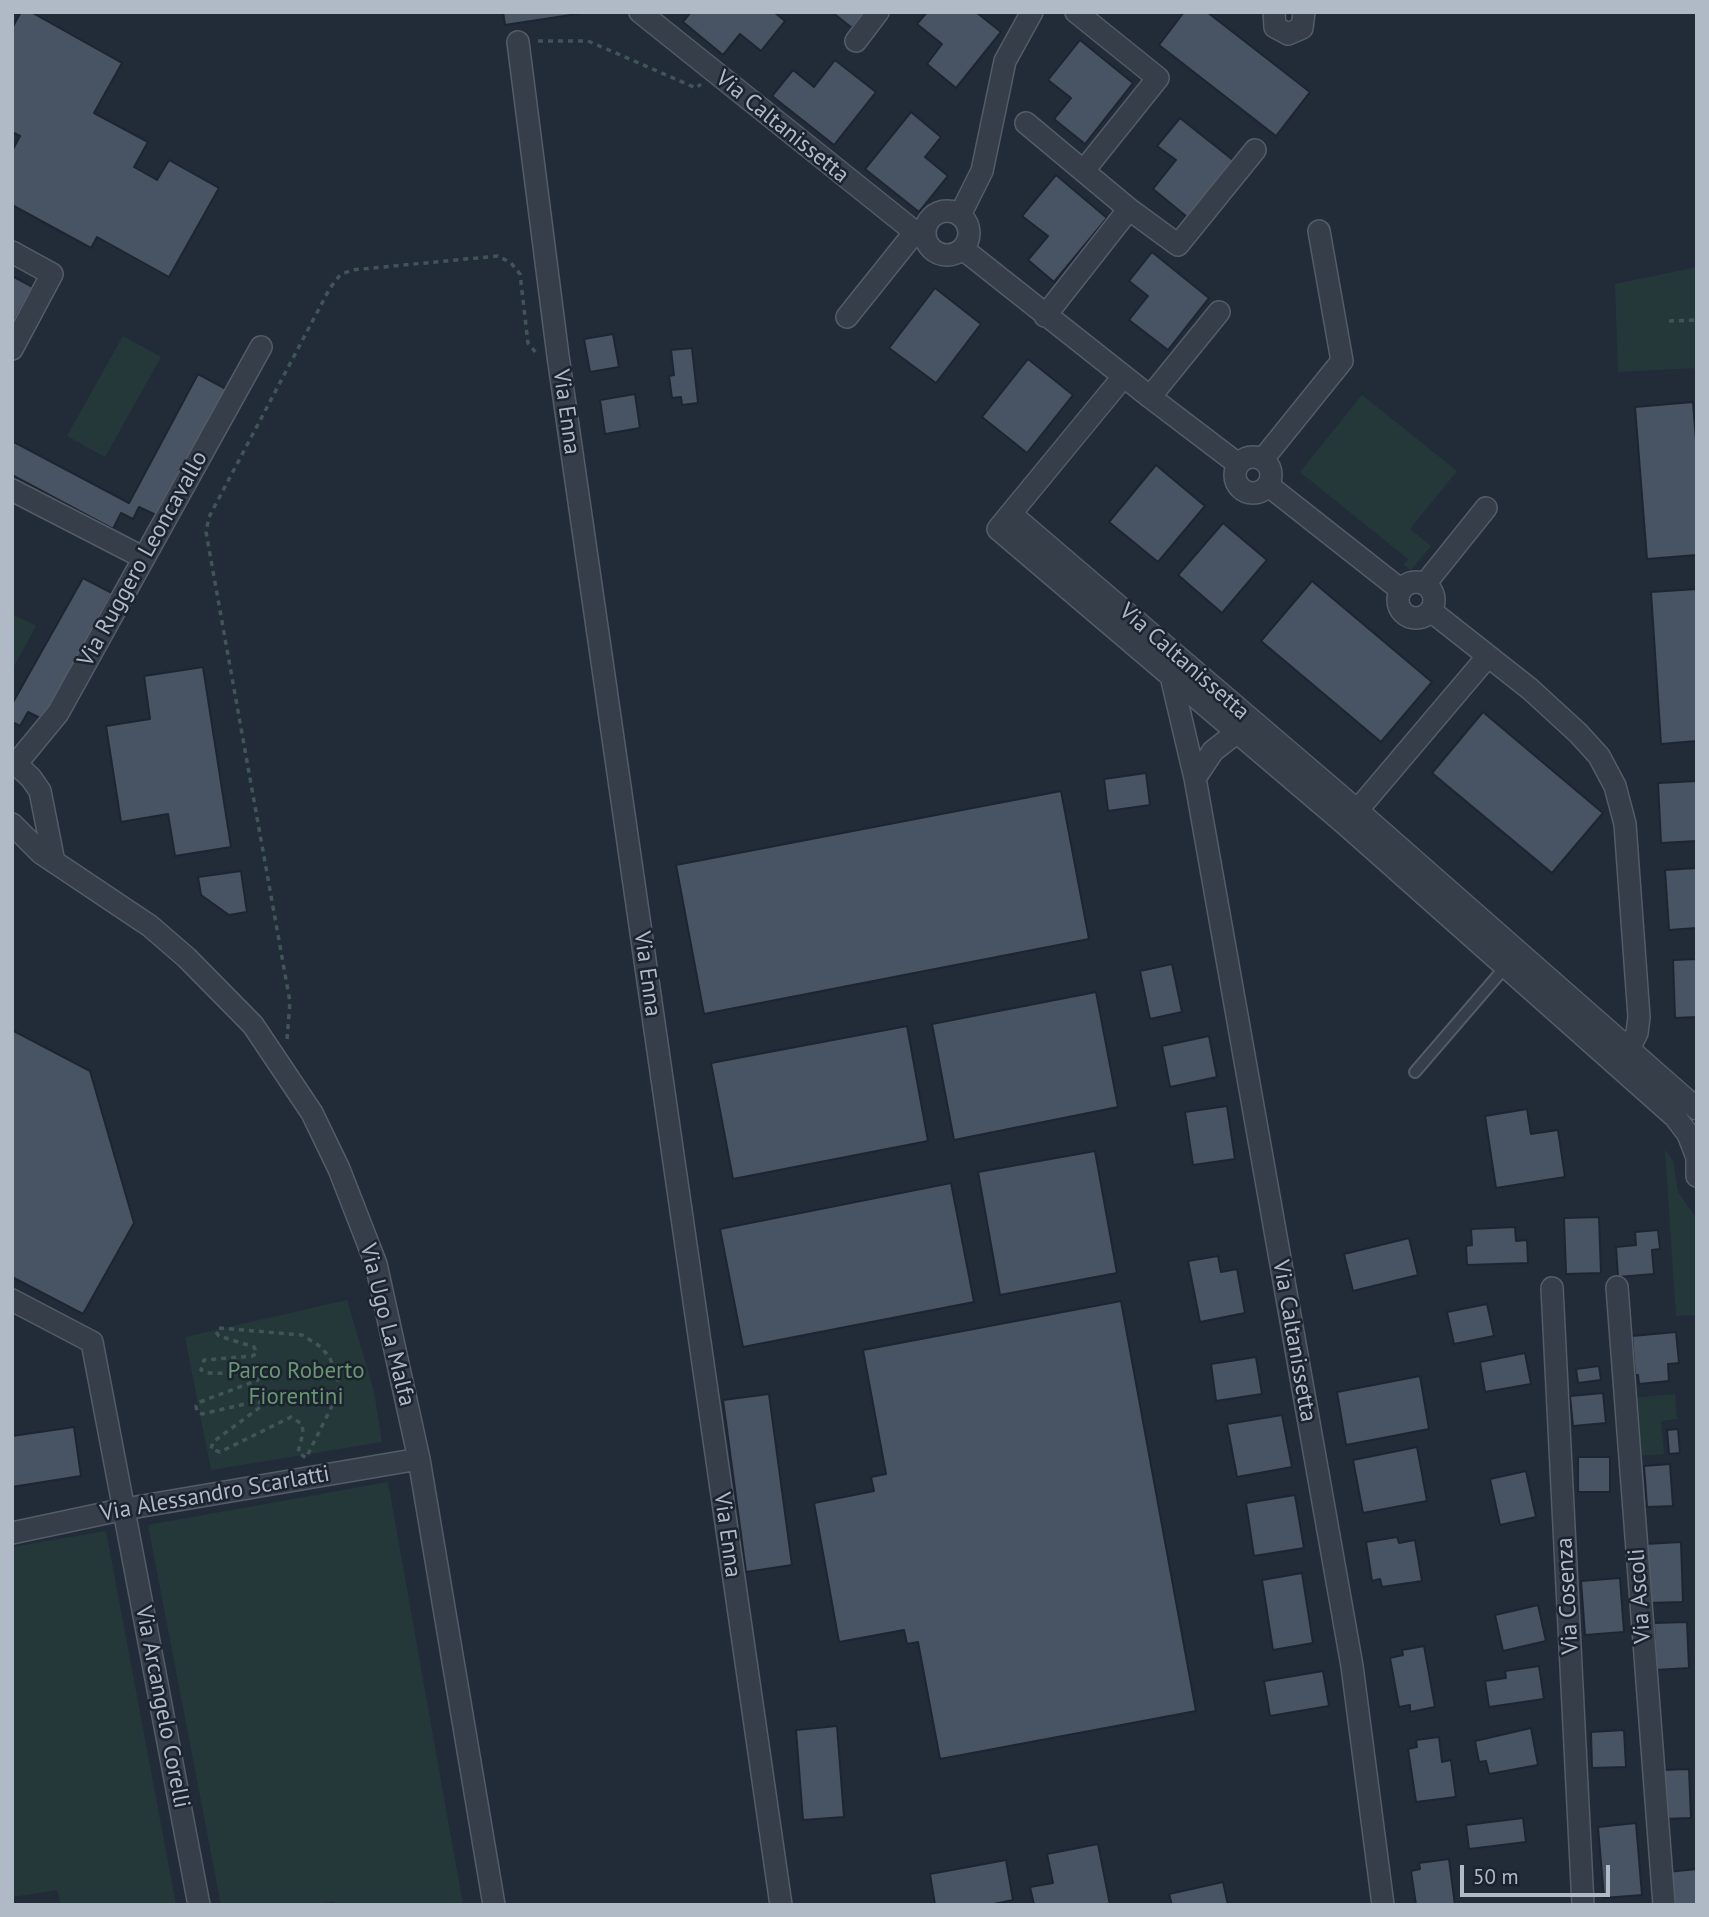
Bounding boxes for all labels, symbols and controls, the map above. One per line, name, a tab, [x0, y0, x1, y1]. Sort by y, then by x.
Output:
street label: Via Caltanissetta	[710, 65, 854, 189]
street label: Via Enna	[546, 368, 586, 456]
street label: Via Ruggero Leoncavallo	[72, 446, 214, 672]
street label: Via Caltanissetta	[1113, 598, 1255, 726]
street label: Via Enna	[627, 930, 667, 1018]
street label: Via Ugo La Malfa	[353, 1241, 421, 1409]
street label: Via Caltanissetta	[1266, 1258, 1322, 1424]
park label: Parco Roberto Fiorentini	[228, 1357, 364, 1411]
street label: Via Alessandro Scarlatti	[98, 1460, 332, 1528]
street label: Via Enna	[707, 1491, 747, 1579]
street label: Via Cosenza	[1551, 1537, 1585, 1655]
street label: Via Ascoli	[1623, 1548, 1657, 1644]
street label: Via Arcangelo Corelli	[129, 1604, 195, 1810]
scale bar	[1464, 1850, 1614, 1894]
text: 50 m	[1473, 1863, 1519, 1890]

